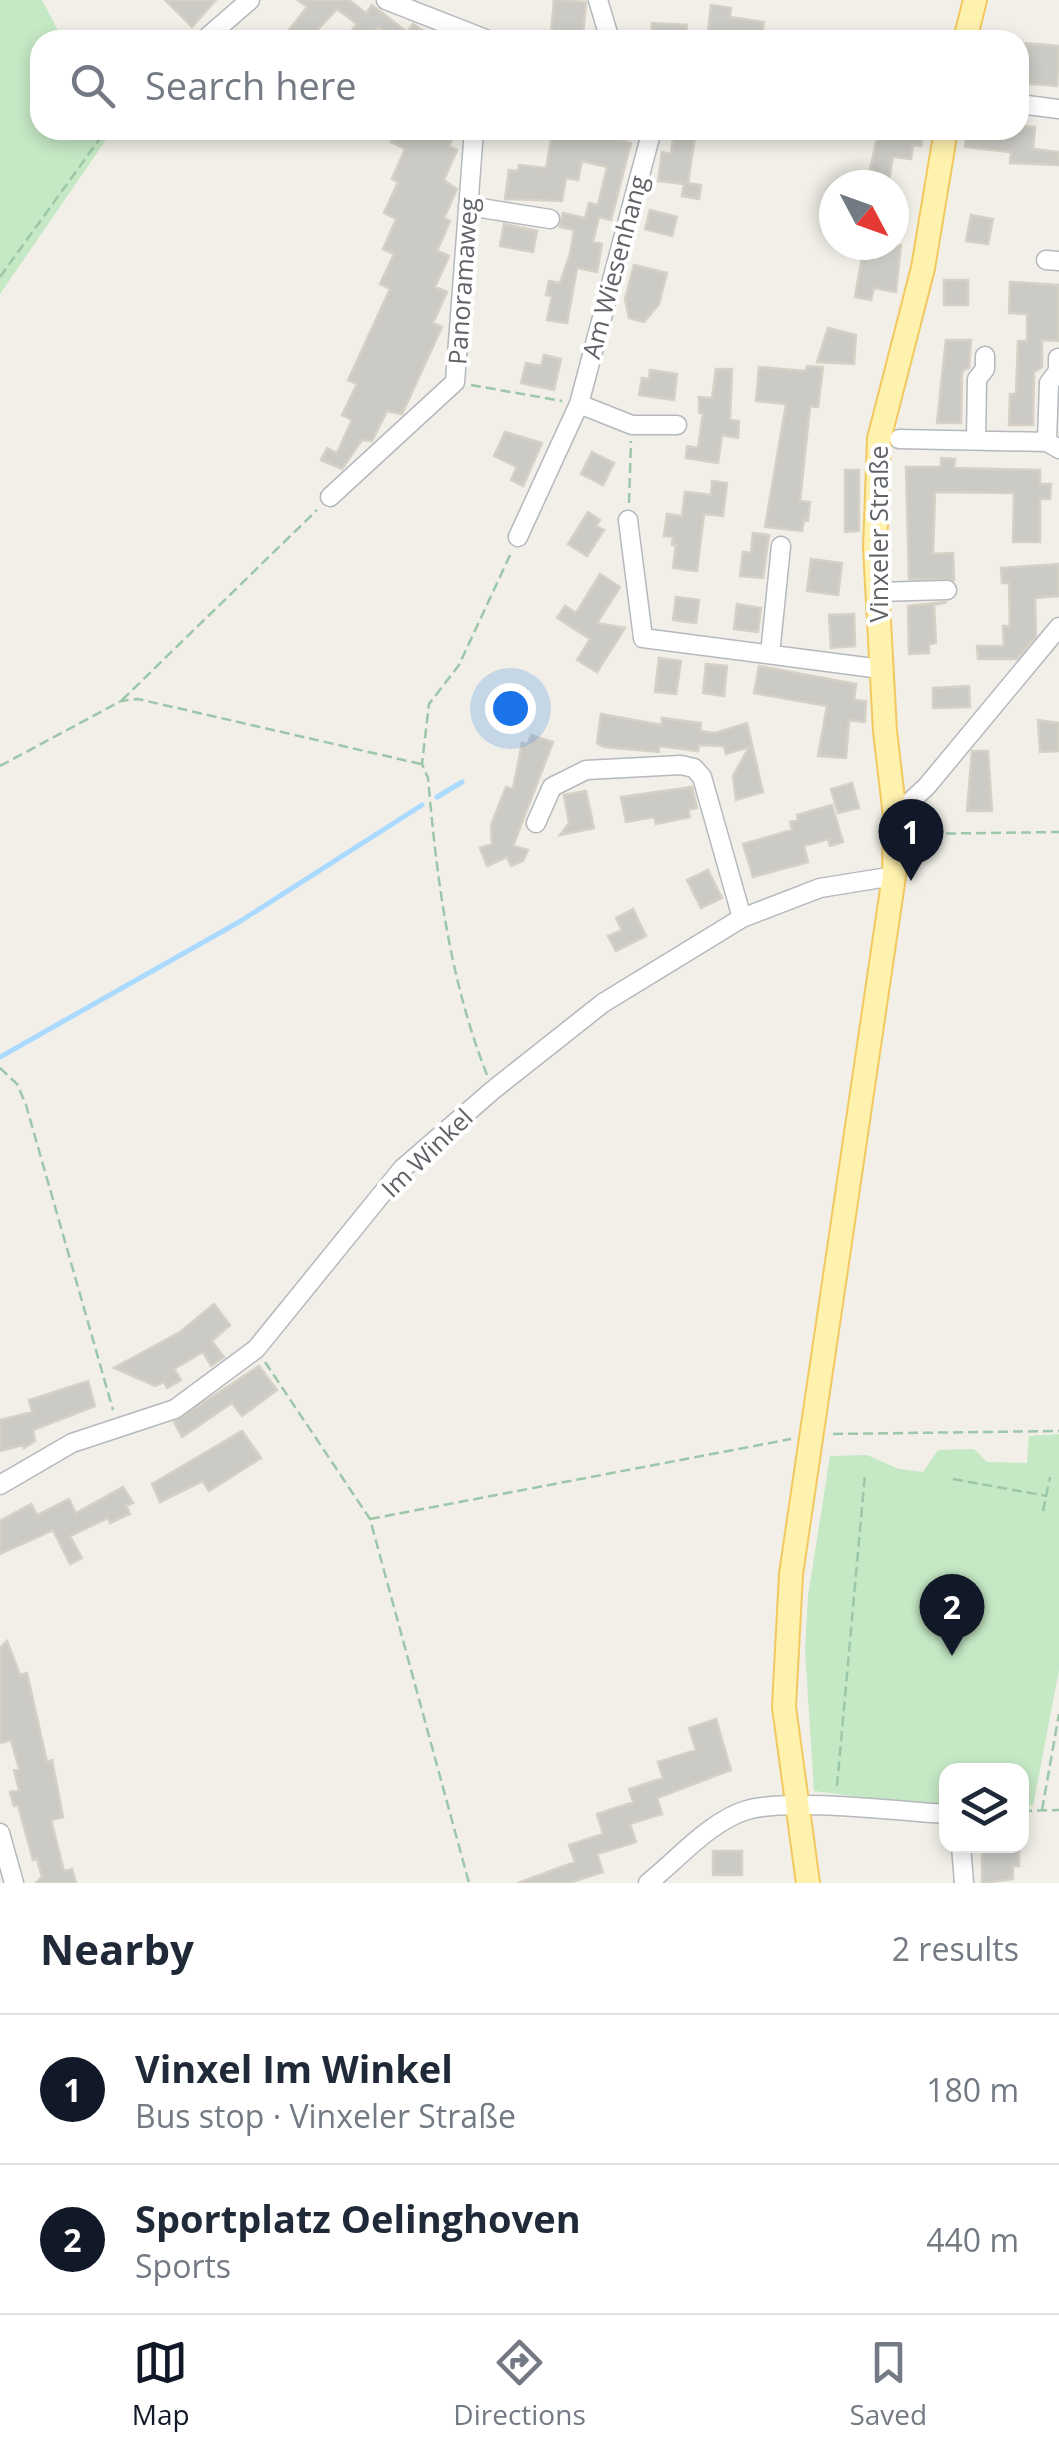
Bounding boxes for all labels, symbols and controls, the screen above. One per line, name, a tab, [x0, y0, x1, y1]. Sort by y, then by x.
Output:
search box	[30, 30, 1029, 140]
icon: search	[65, 58, 120, 113]
text: Search here	[145, 59, 357, 111]
north arrow	[819, 170, 909, 260]
street label: Am Wiesenhang	[573, 171, 655, 362]
street label: Panoramaweg	[439, 196, 485, 366]
street label: Vinxeler Straße	[861, 445, 895, 623]
your location	[485, 683, 536, 734]
pin: 1	[878, 798, 944, 881]
street label: Im Winkel	[373, 1100, 479, 1204]
pin: 2	[920, 1574, 984, 1656]
map controls	[939, 1763, 1029, 1853]
button: layers	[939, 1763, 1029, 1853]
text: Nearby	[40, 1920, 194, 1977]
text: 2 results	[892, 1927, 1019, 1970]
text: Vinxel Im Winkel	[135, 2042, 453, 2094]
text: 1	[63, 2068, 82, 2111]
text: 180 m	[926, 2068, 1019, 2111]
text: Bus stop · Vinxeler Straße	[135, 2094, 516, 2137]
text: Sportplatz Oelinghoven	[135, 2192, 581, 2244]
text: 2	[63, 2218, 82, 2261]
text: 440 m	[926, 2218, 1019, 2261]
text: Sports	[135, 2244, 231, 2287]
tab: Map	[132, 2335, 190, 2433]
tab: Directions	[453, 2335, 586, 2433]
tab: Saved	[849, 2335, 927, 2433]

